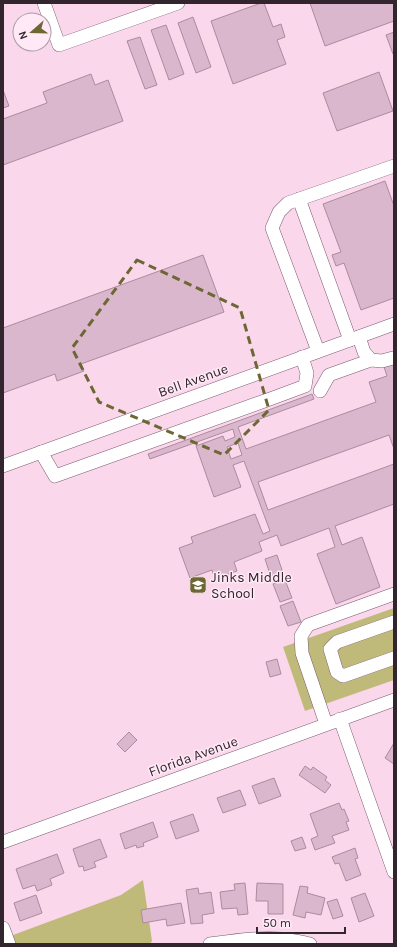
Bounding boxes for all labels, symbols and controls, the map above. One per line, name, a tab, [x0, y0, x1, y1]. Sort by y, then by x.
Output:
north arrow	[12, 12, 52, 52]
text: N	[16, 29, 31, 41]
street label: Bell Avenue	[156, 360, 230, 401]
place label: Jinks Middle School	[211, 569, 292, 602]
school or university icon: Jinks Middle School	[188, 575, 208, 595]
street label: Florida Avenue	[146, 732, 240, 780]
scale bar	[257, 909, 345, 935]
text: 50 m	[263, 916, 291, 930]

